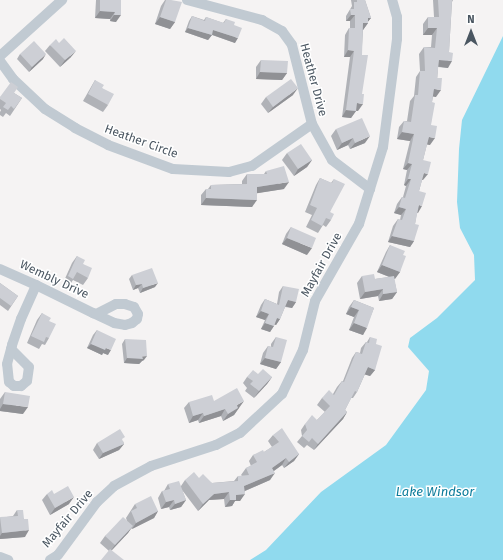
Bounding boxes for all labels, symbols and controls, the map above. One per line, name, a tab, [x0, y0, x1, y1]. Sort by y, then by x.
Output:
north arrow	[451, 12, 491, 52]
text: N	[467, 13, 475, 26]
street label: Heather Drive	[296, 42, 330, 118]
street label: Heather Circle	[102, 122, 180, 162]
street label: Mayfair Drive	[298, 230, 346, 300]
street label: Wembly Drive	[17, 258, 91, 302]
water label: Lake Windsor	[396, 484, 474, 500]
street label: Mayfair Drive	[40, 487, 96, 551]

